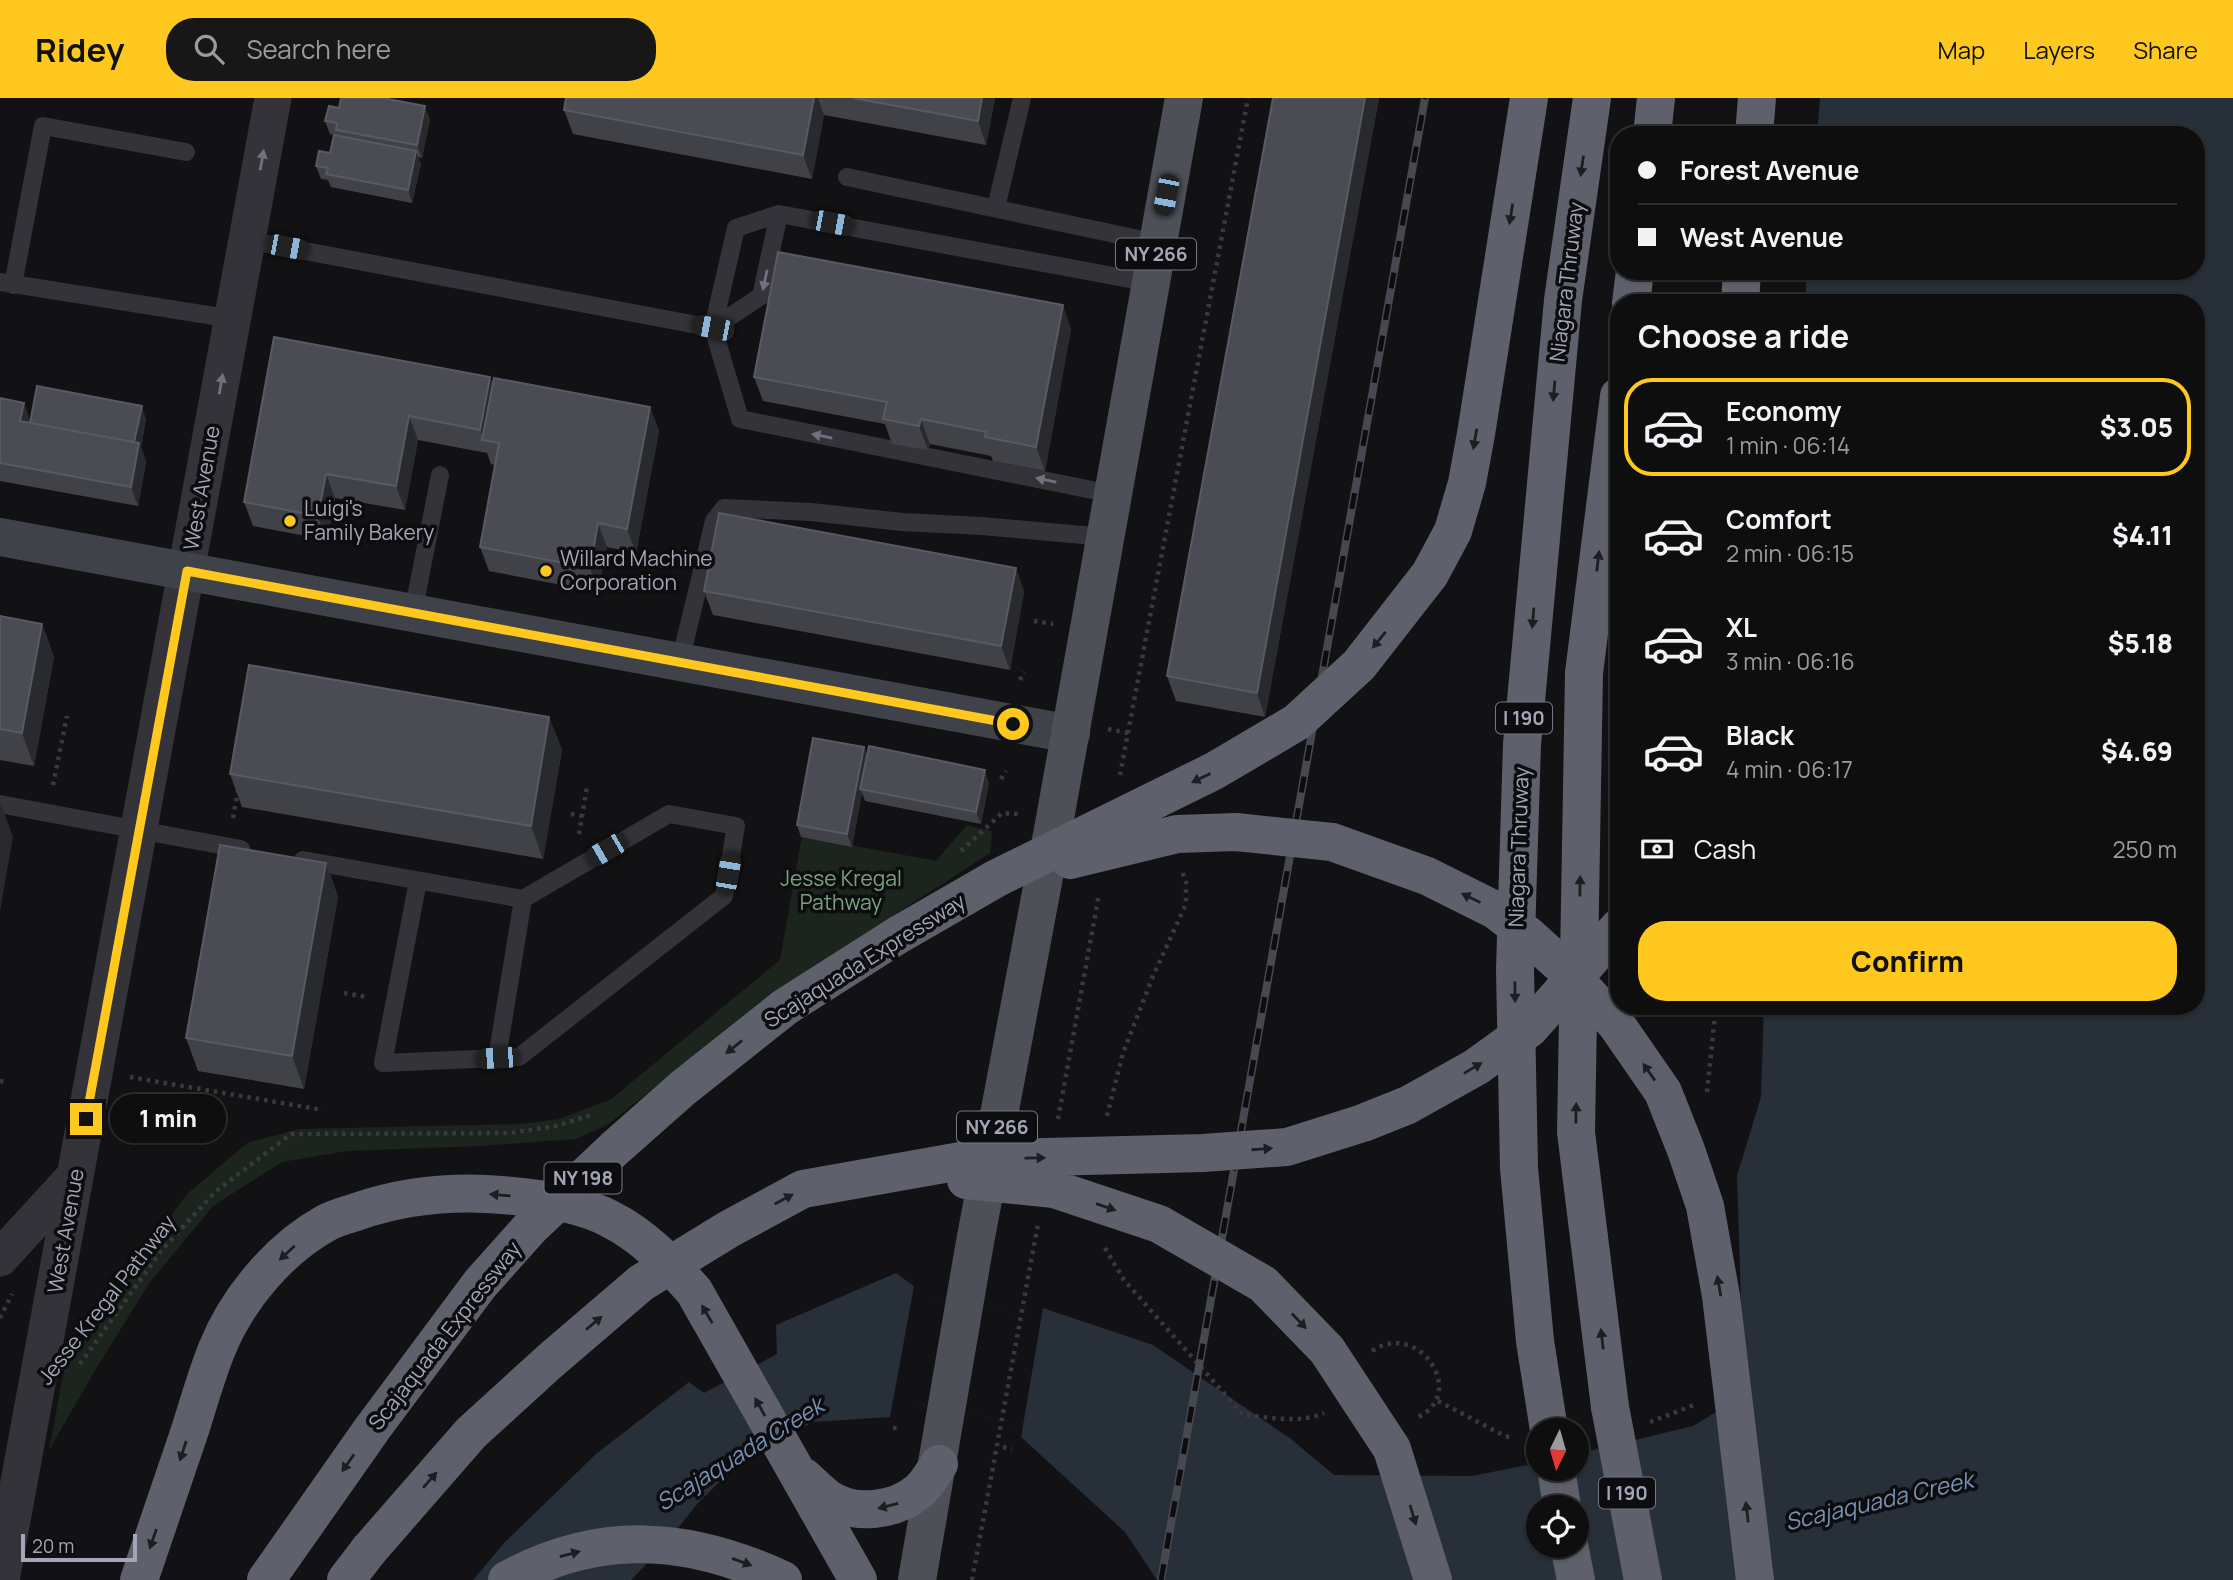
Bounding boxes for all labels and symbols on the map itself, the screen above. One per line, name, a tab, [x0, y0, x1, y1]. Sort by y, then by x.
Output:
one-way arrow	[257, 149, 268, 171]
one-way arrow	[1577, 155, 1588, 177]
car	[1152, 172, 1181, 218]
street label: Niagara Thruway	[1542, 200, 1590, 363]
one-way arrow	[1505, 203, 1516, 225]
car	[810, 209, 855, 237]
car	[265, 233, 310, 261]
road number: NY 266	[1116, 238, 1196, 270]
one-way arrow	[759, 269, 770, 291]
car	[691, 314, 736, 342]
one-way arrow	[216, 373, 227, 395]
one-way arrow	[1549, 380, 1560, 402]
street label: West Avenue	[176, 423, 226, 552]
one-way arrow	[1470, 428, 1481, 450]
one-way arrow	[811, 430, 833, 441]
one-way arrow	[1035, 474, 1057, 485]
place label: Luigi's Family Bakery	[304, 494, 434, 546]
marker: Luigi's Family Bakery	[282, 513, 298, 529]
place label: Willard Machine Corporation	[560, 544, 713, 596]
one-way arrow	[1593, 550, 1604, 572]
marker: Willard Machine Corporation	[538, 563, 554, 579]
one-way arrow	[1528, 607, 1539, 629]
one-way arrow	[1372, 632, 1387, 649]
road number: I 190	[1496, 702, 1552, 734]
route start	[997, 708, 1029, 740]
street label: Niagara Thruway	[1501, 766, 1535, 928]
one-way arrow	[1191, 772, 1211, 783]
car	[583, 830, 630, 870]
car	[715, 850, 742, 896]
park label: Jesse Kregal Pathway	[780, 864, 902, 916]
one-way arrow	[1575, 874, 1586, 896]
street label: Scajaquada Expressway	[759, 887, 970, 1034]
one-way arrow	[1461, 892, 1481, 903]
one-way arrow	[1510, 981, 1521, 1003]
one-way arrow	[726, 1040, 744, 1055]
car	[476, 1046, 519, 1070]
one-way arrow	[1463, 1062, 1482, 1074]
one-way arrow	[1642, 1063, 1656, 1081]
callout: 1 min	[110, 1094, 226, 1144]
one-way arrow	[1571, 1102, 1582, 1124]
route end	[70, 1103, 102, 1135]
road number: NY 266	[957, 1112, 1037, 1142]
one-way arrow	[1251, 1143, 1273, 1154]
one-way arrow	[1024, 1152, 1046, 1164]
road number: NY 198	[544, 1162, 622, 1194]
street label: West Avenue	[40, 1166, 90, 1295]
one-way arrow	[488, 1189, 510, 1200]
one-way arrow	[774, 1194, 794, 1205]
one-way arrow	[1096, 1202, 1117, 1212]
street label: Jesse Kregal Pathway	[31, 1209, 181, 1390]
street label: Scajaquada Expressway	[362, 1235, 527, 1436]
one-way arrow	[279, 1244, 296, 1260]
one-way arrow	[1713, 1275, 1724, 1297]
one-way arrow	[701, 1305, 713, 1324]
one-way arrow	[1291, 1312, 1307, 1329]
one-way arrow	[585, 1316, 603, 1331]
one-way arrow	[1596, 1328, 1607, 1350]
water label: Scajaquada Creek	[650, 1387, 832, 1518]
one-way arrow	[754, 1397, 766, 1417]
north arrow	[1526, 1418, 1589, 1480]
one-way arrow	[177, 1441, 188, 1462]
one-way arrow	[341, 1454, 355, 1472]
water label: Scajaquada Creek	[1782, 1462, 1979, 1537]
one-way arrow	[422, 1471, 438, 1489]
road number: I 190	[1599, 1478, 1655, 1508]
one-way arrow	[876, 1501, 898, 1512]
one-way arrow	[1741, 1501, 1752, 1523]
one-way arrow	[1408, 1504, 1418, 1525]
one-way arrow	[147, 1529, 158, 1550]
scale bar	[21, 1531, 136, 1563]
one-way arrow	[559, 1548, 581, 1559]
one-way arrow	[731, 1557, 752, 1568]

